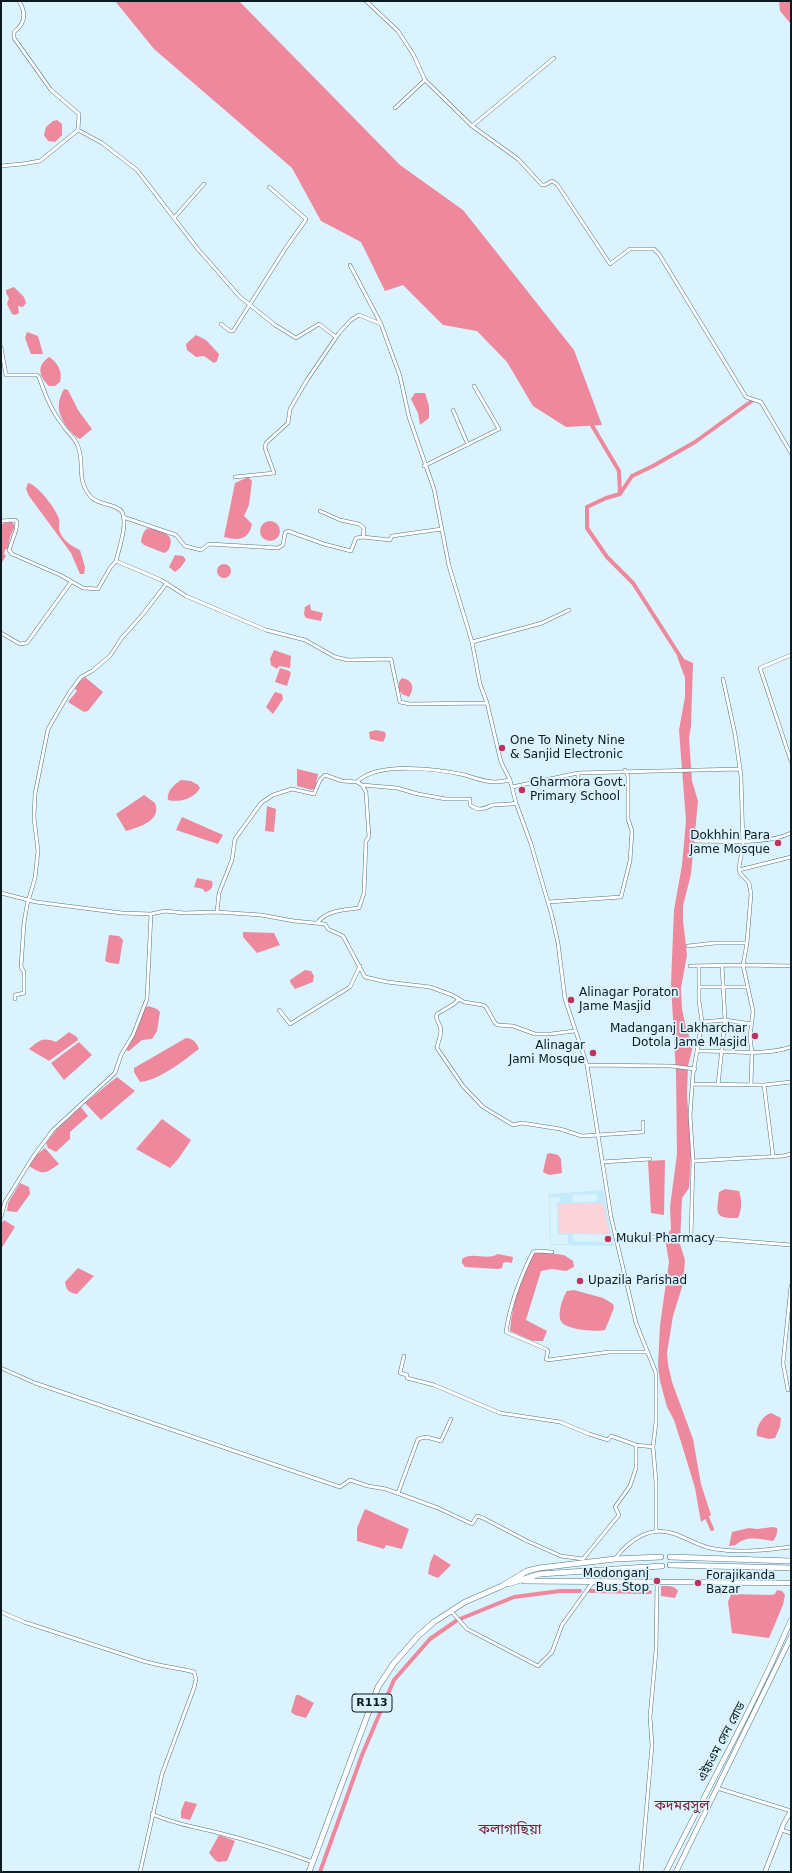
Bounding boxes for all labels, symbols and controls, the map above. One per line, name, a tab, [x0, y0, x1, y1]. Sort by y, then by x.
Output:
place label: One To Ninety Nine & Sanjid Electronic	[510, 734, 625, 762]
marker: One To Ninety Nine & Sanjid Electronic	[497, 743, 507, 753]
place label: Gharmora Govt. Primary School	[530, 776, 626, 804]
marker: Gharmora Govt. Primary School	[517, 785, 527, 795]
place label: Dokhhin Para Jame Mosque	[690, 829, 770, 857]
marker: Dokhhin Para Jame Mosque	[773, 838, 783, 848]
place label: Alinagar Poraton Jame Masjid	[579, 986, 679, 1014]
marker: Alinagar Poraton Jame Masjid	[566, 995, 576, 1005]
place label: Madanganj Lakharchar Dotola Jame Masjid	[610, 1022, 747, 1050]
marker: Madanganj Lakharchar Dotola Jame Masjid	[750, 1031, 760, 1041]
place label: Alinagar Jami Mosque	[509, 1039, 585, 1067]
marker: Alinagar Jami Mosque	[588, 1048, 598, 1058]
place label: Mukul Pharmacy	[616, 1232, 715, 1246]
marker: Mukul Pharmacy	[603, 1234, 613, 1244]
place label: Upazila Parishad	[588, 1274, 687, 1288]
marker: Upazila Parishad	[575, 1276, 585, 1286]
place label: Modonganj Bus Stop	[583, 1567, 649, 1595]
place label: Forajikanda Bazar	[706, 1569, 775, 1597]
marker: Modonganj Bus Stop	[652, 1576, 662, 1586]
marker: Forajikanda Bazar	[693, 1578, 703, 1588]
road number: R113	[352, 1694, 392, 1712]
street label: এইচএম সেন রোড	[695, 1700, 749, 1784]
district label: কদমরসুল	[655, 1798, 709, 1814]
district label: কলাগাছিয়া	[479, 1822, 541, 1838]

